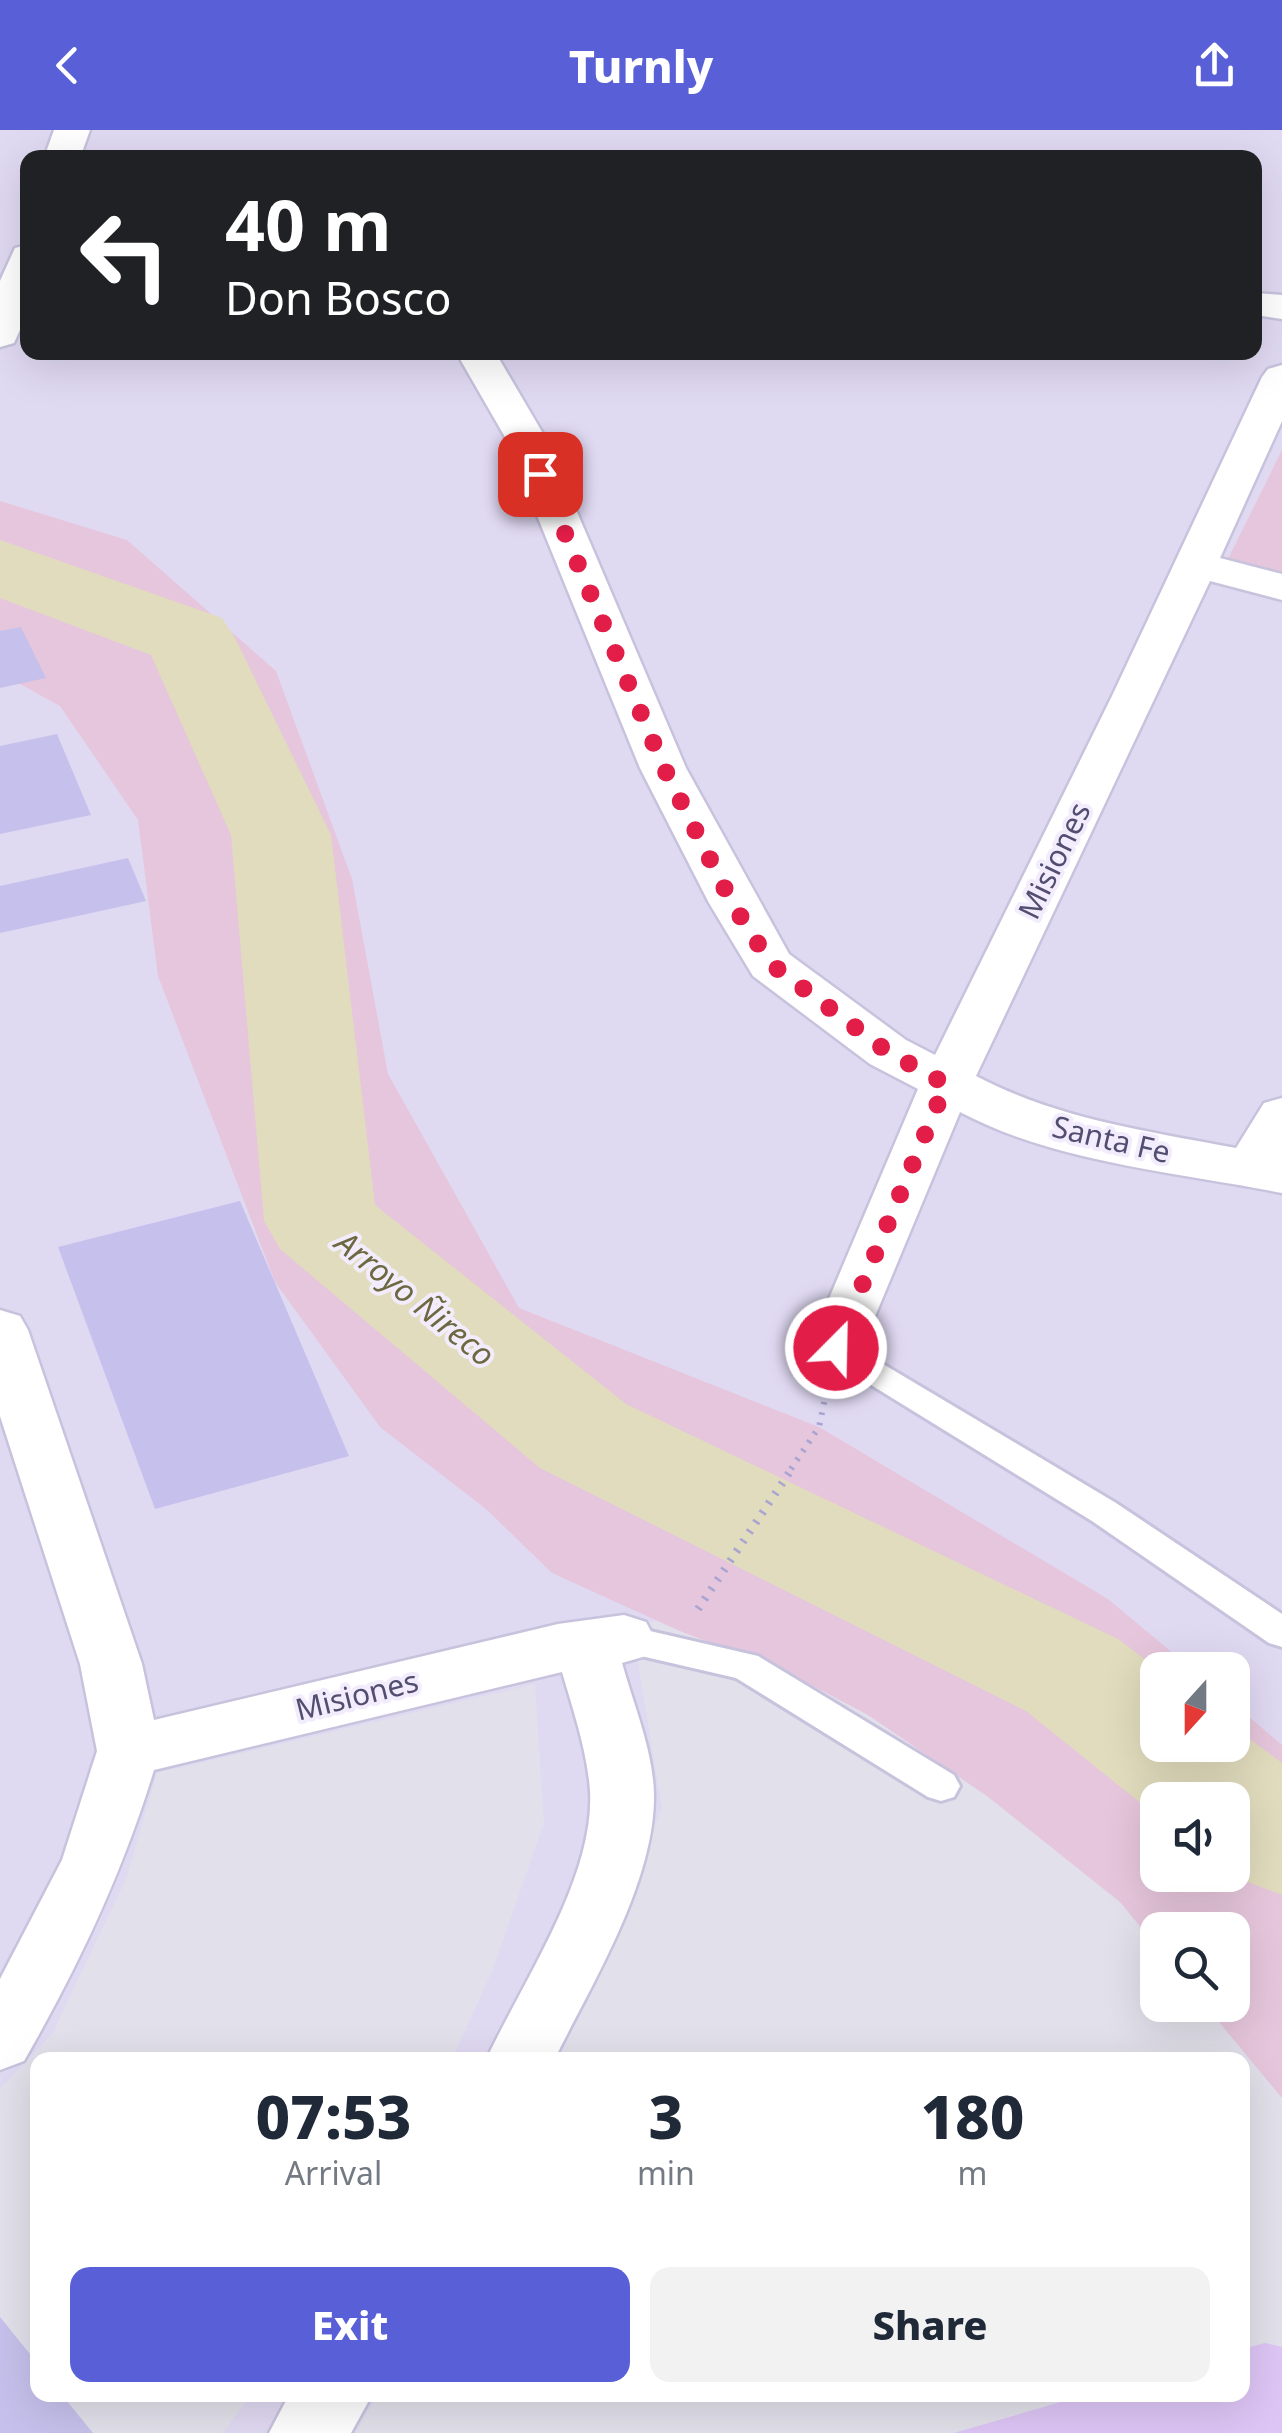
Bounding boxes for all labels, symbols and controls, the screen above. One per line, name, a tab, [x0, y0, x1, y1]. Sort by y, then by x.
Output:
text: Turnly	[569, 35, 713, 96]
icon: back	[40, 38, 95, 93]
icon: share	[1187, 38, 1242, 93]
text: 40 m	[225, 176, 392, 272]
icon: left	[60, 190, 190, 320]
text: Don Bosco	[225, 267, 451, 328]
pin	[498, 432, 583, 517]
icon: arrive	[513, 447, 568, 502]
street label: Misiones	[1008, 795, 1099, 926]
street label: Santa Fe	[1048, 1105, 1174, 1172]
water label: Arroyo Ñireco	[326, 1219, 504, 1375]
position arrow	[784, 1296, 888, 1400]
north arrow	[1140, 1652, 1250, 1762]
map controls	[1140, 1652, 1250, 2022]
street label: Misiones	[291, 1660, 422, 1730]
button: sound	[1140, 1782, 1250, 1892]
button: search	[1140, 1912, 1250, 2022]
text: 07:53	[256, 2075, 411, 2157]
text: 3	[649, 2075, 683, 2157]
text: 180	[920, 2075, 1024, 2157]
text: Arrival	[285, 2151, 382, 2194]
text: min	[637, 2151, 695, 2194]
text: m	[957, 2151, 987, 2194]
button: Exit	[70, 2267, 630, 2382]
button: Share	[650, 2267, 1210, 2382]

